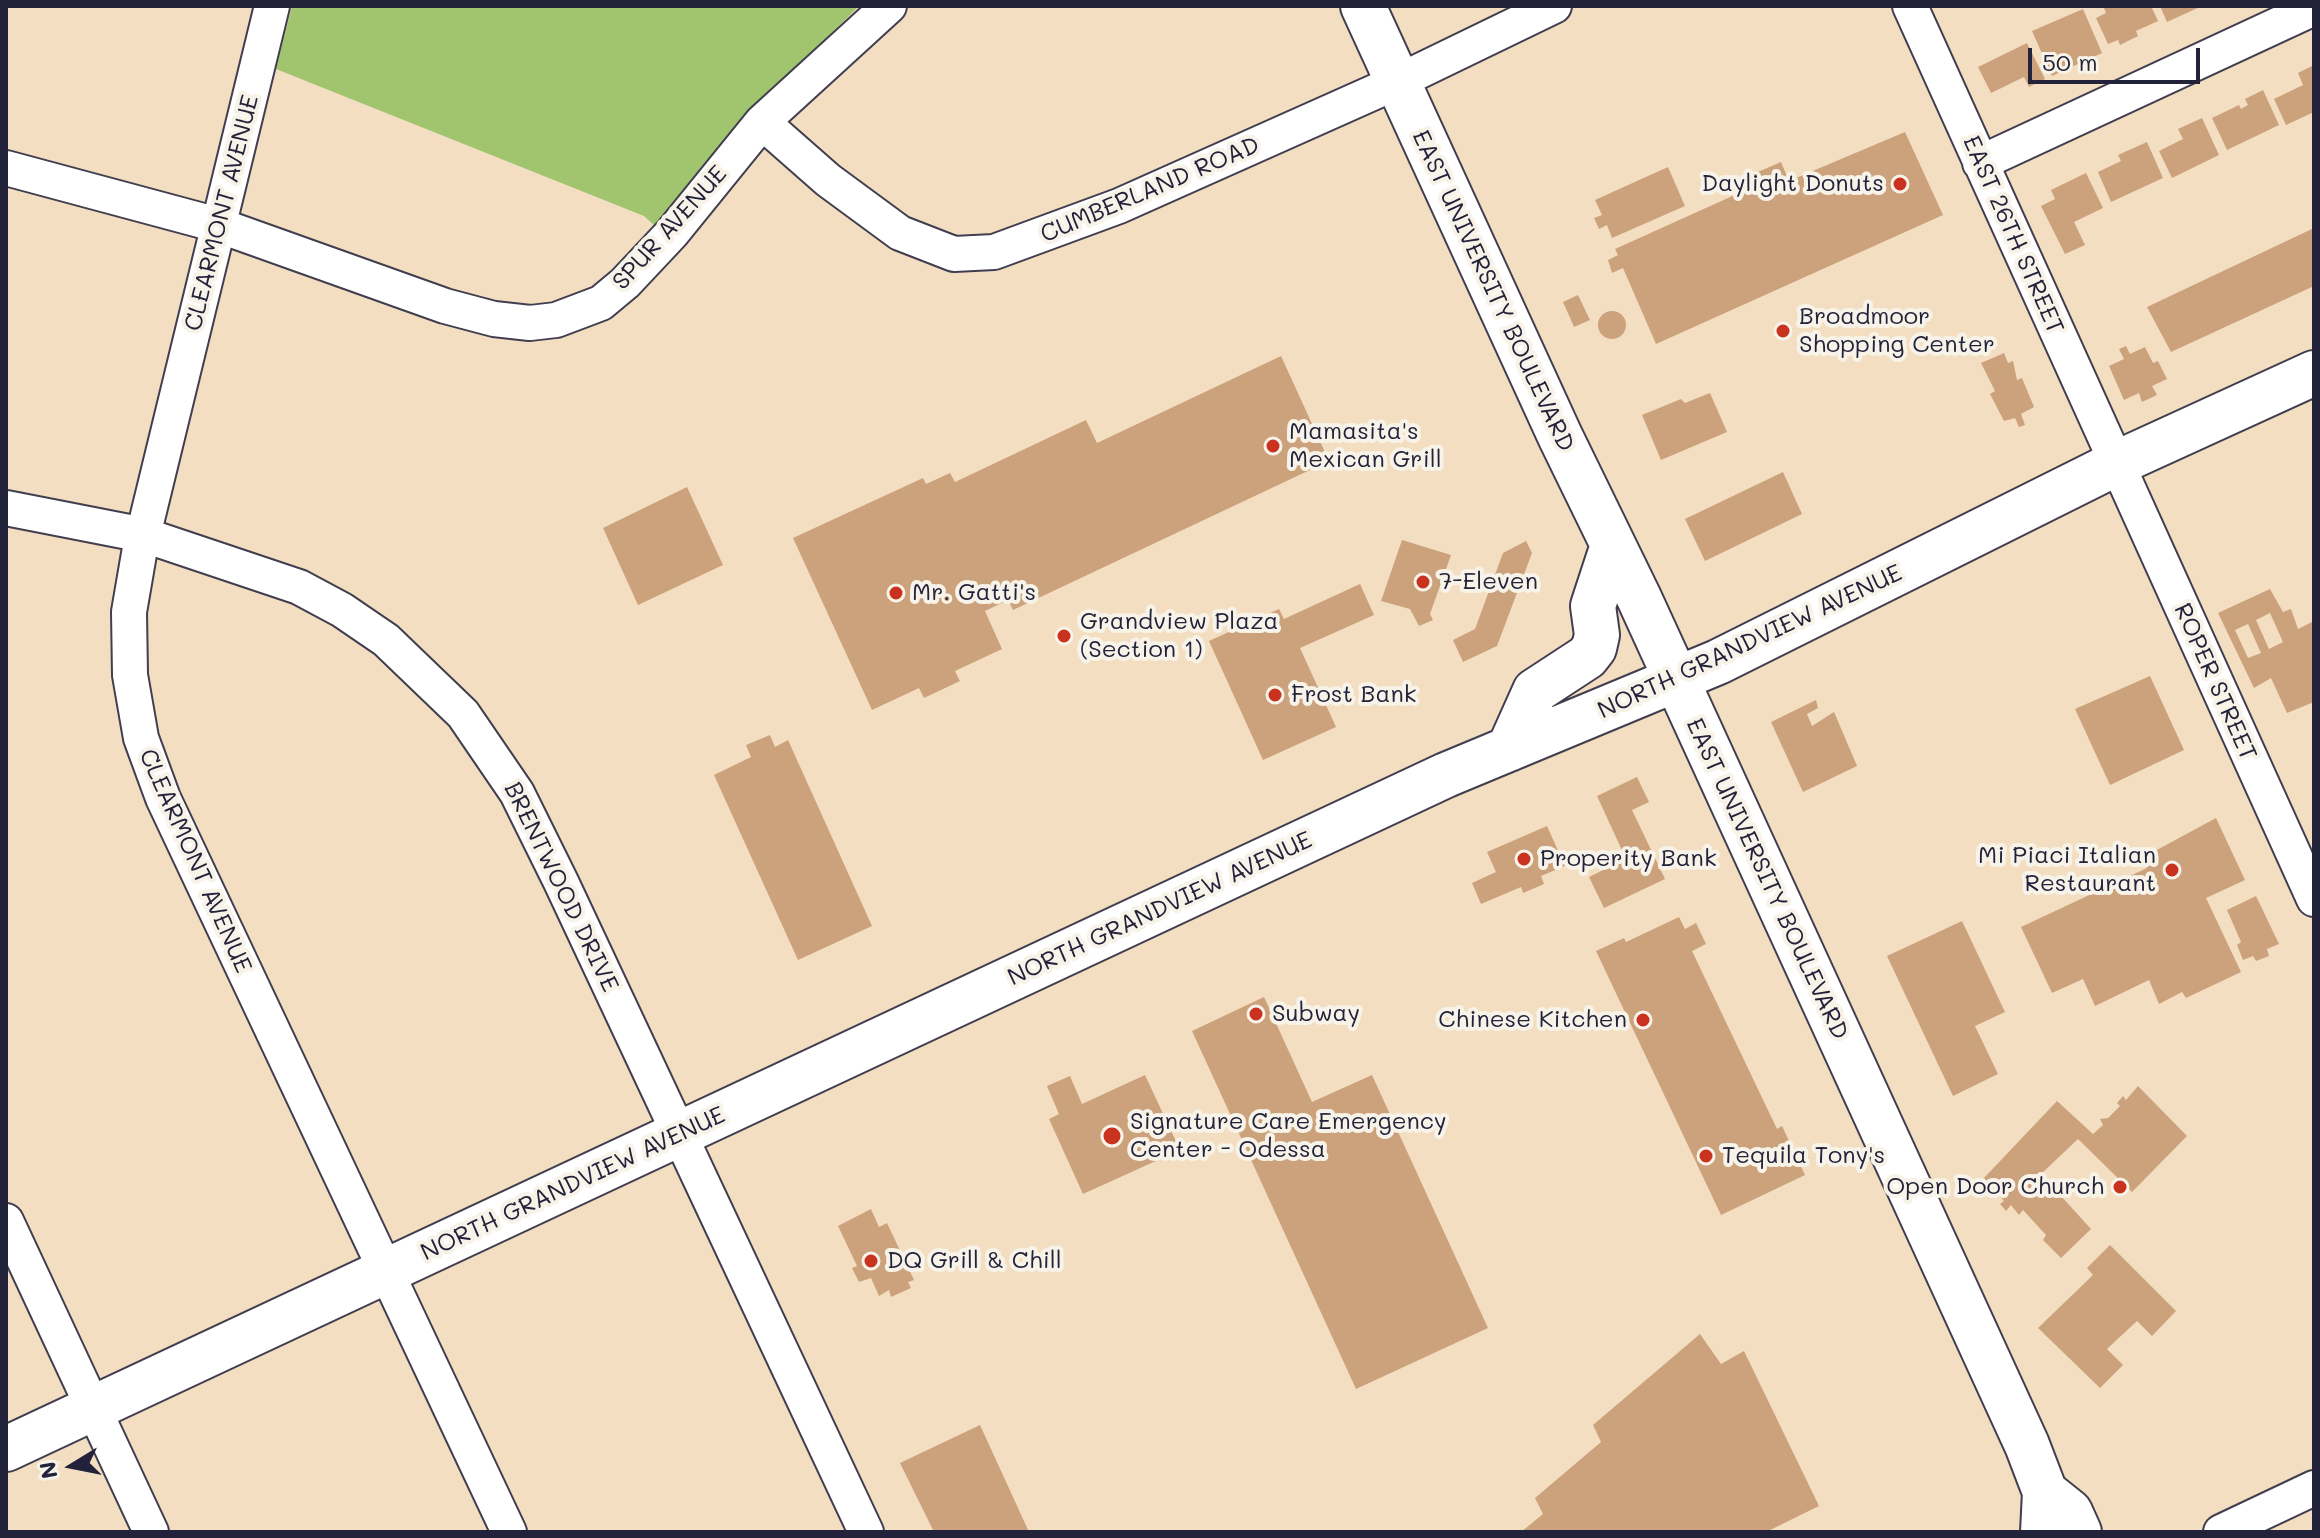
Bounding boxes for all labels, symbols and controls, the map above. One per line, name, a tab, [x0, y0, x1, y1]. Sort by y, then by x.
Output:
scale bar	[2032, 32, 2204, 82]
text: 50 m	[2042, 46, 2098, 77]
street label: CLEARMONT AVENUE	[179, 92, 265, 334]
street label: EAST UNIVERSITY BOULEVARD	[1406, 126, 1580, 456]
street label: CUMBERLAND ROAD	[1036, 131, 1264, 249]
street label: EAST 26TH STREET	[1956, 131, 2070, 339]
street label: SPUR AVENUE	[607, 160, 733, 296]
place label: Daylight Donuts	[1702, 170, 1884, 198]
marker: Daylight Donuts	[1891, 175, 1909, 193]
place label: Broadmoor Shopping Center	[1799, 303, 1995, 359]
marker: Broadmoor Shopping Center	[1774, 322, 1792, 340]
place label: Mamasita's Mexican Grill	[1289, 418, 1442, 474]
marker: Mamasita's Mexican Grill	[1264, 437, 1282, 455]
street label: NORTH GRANDVIEW AVENUE	[1593, 559, 1907, 725]
place label: 7-Eleven	[1439, 568, 1538, 596]
marker: 7-Eleven	[1414, 573, 1432, 591]
place label: Mr. Gatti's	[912, 579, 1036, 607]
marker: Mr. Gatti's	[887, 584, 905, 602]
street label: ROPER STREET	[2167, 599, 2263, 765]
place label: Grandview Plaza (Section 1)	[1080, 608, 1278, 664]
marker: Grandview Plaza (Section 1)	[1055, 627, 1073, 645]
place label: Frost Bank	[1291, 681, 1416, 709]
marker: Frost Bank	[1266, 686, 1284, 704]
street label: EAST UNIVERSITY BOULEVARD	[1680, 714, 1854, 1044]
street label: CLEARMONT AVENUE	[133, 745, 257, 977]
street label: BRENTWOOD DRIVE	[498, 777, 624, 997]
street label: NORTH GRANDVIEW AVENUE	[1003, 826, 1317, 992]
place label: Mi Piaci Italian Restaurant	[1978, 842, 2156, 898]
place label: Properity Bank	[1540, 845, 1717, 873]
marker: Properity Bank	[1515, 850, 1533, 868]
marker: Mi Piaci Italian Restaurant	[2163, 861, 2181, 879]
place label: Subway	[1272, 1000, 1360, 1028]
marker: Subway	[1247, 1005, 1265, 1023]
place label: Chinese Kitchen	[1438, 1006, 1627, 1034]
marker: Chinese Kitchen	[1634, 1011, 1652, 1029]
street label: NORTH GRANDVIEW AVENUE	[416, 1101, 730, 1267]
place label: Signature Care Emergency Center - Odessa	[1130, 1108, 1446, 1164]
marker: Signature Care Emergency Center - Odessa	[1101, 1125, 1123, 1147]
place label: Tequila Tony's	[1722, 1142, 1885, 1170]
marker: Tequila Tony's	[1697, 1147, 1715, 1165]
place label: Open Door Church	[1886, 1173, 2104, 1201]
marker: Open Door Church	[2111, 1178, 2129, 1196]
place label: DQ Grill & Chill	[887, 1247, 1062, 1275]
marker: DQ Grill & Chill	[862, 1252, 880, 1270]
north arrow	[32, 1426, 112, 1506]
text: N	[32, 1460, 64, 1481]

